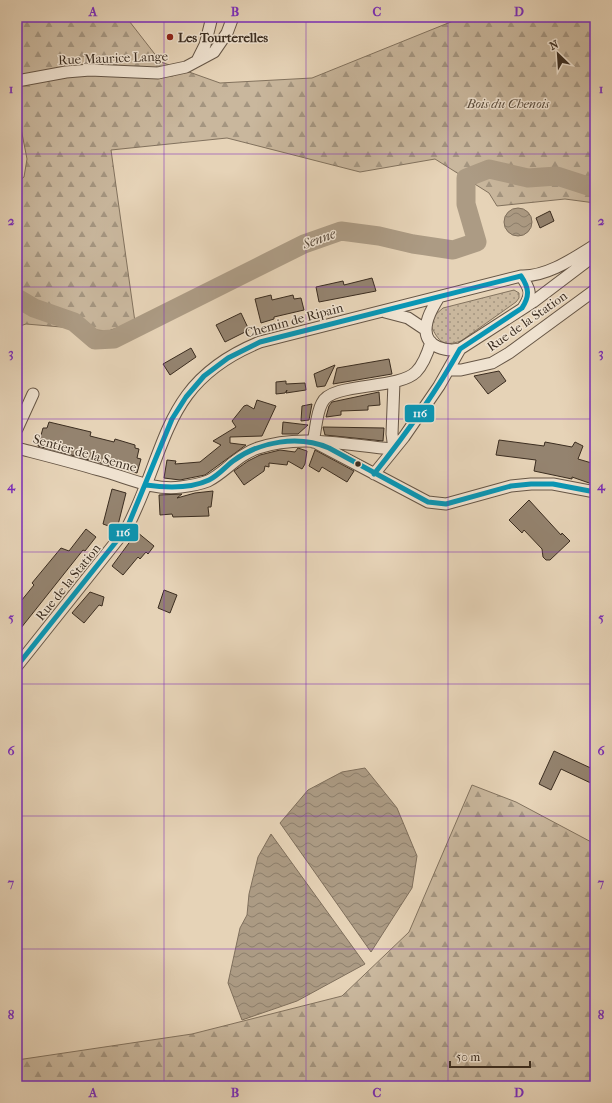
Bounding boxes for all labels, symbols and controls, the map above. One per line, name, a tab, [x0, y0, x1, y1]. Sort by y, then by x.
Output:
text: A	[88, 4, 98, 19]
text: B	[231, 4, 240, 19]
text: C	[373, 4, 382, 19]
text: D	[514, 4, 524, 19]
place label: Les Tourterelles	[178, 30, 268, 45]
marker: Les Tourterelles	[165, 32, 175, 42]
north arrow	[538, 34, 578, 74]
text: N	[547, 37, 561, 53]
street label: Rue Maurice Lange	[58, 49, 169, 67]
text: 1	[9, 81, 14, 96]
text: 1	[599, 81, 604, 96]
park label: Bois du Chenois	[466, 96, 550, 111]
text: 2	[8, 213, 15, 228]
text: 2	[598, 213, 605, 228]
water label: Senne	[299, 225, 338, 253]
street label: Rue de la Station	[484, 288, 570, 354]
street label: Chemin de Ripain	[243, 300, 345, 340]
text: 3	[8, 345, 14, 361]
text: 3	[598, 345, 604, 361]
line badge: 116	[404, 404, 435, 423]
text: 116	[413, 407, 428, 420]
street label: Sentier de la Senne	[31, 431, 139, 475]
unlabelled marker	[353, 459, 363, 469]
text: 4	[6, 478, 16, 494]
text: 4	[596, 478, 606, 494]
line badge: 116	[108, 523, 139, 542]
text: 116	[116, 526, 131, 539]
street label: Rue de la Station	[33, 540, 104, 623]
text: 5	[8, 610, 14, 625]
text: 5	[598, 610, 604, 625]
text: 6	[7, 743, 15, 758]
text: 6	[597, 743, 605, 758]
text: 7	[7, 875, 15, 890]
text: 7	[597, 875, 605, 890]
text: 8	[8, 1007, 15, 1022]
text: 8	[598, 1007, 605, 1022]
scale bar	[450, 1043, 530, 1069]
text: 50 m	[456, 1050, 480, 1064]
text: A	[88, 1085, 98, 1100]
text: B	[231, 1085, 240, 1100]
text: C	[373, 1085, 382, 1100]
text: D	[514, 1085, 524, 1100]

